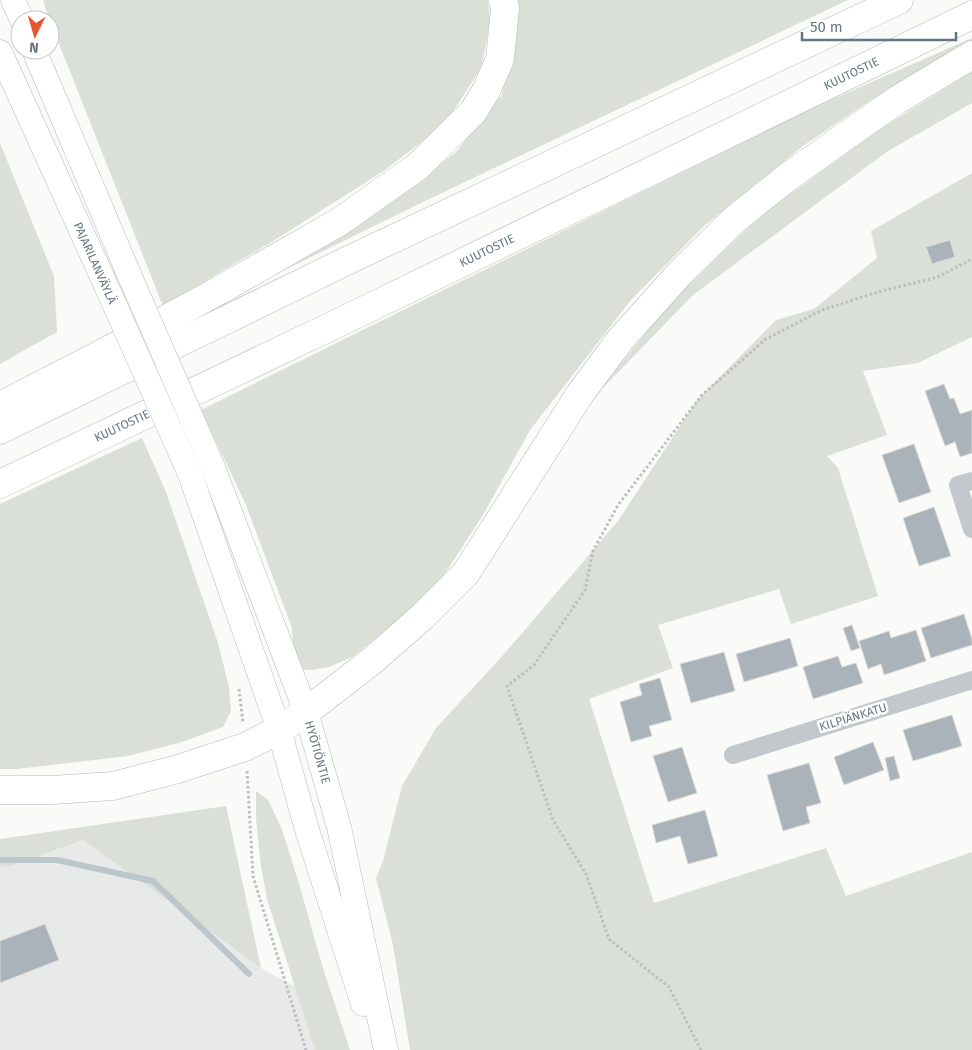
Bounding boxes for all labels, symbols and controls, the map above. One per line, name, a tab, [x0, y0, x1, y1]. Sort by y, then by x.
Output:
north arrow	[10, 10, 60, 60]
scale bar	[802, 10, 956, 42]
text: 50 m	[810, 18, 843, 36]
text: N	[29, 39, 39, 56]
street label: KUUTOSTIE	[821, 54, 881, 93]
street label: PAJARILANVÄYLÄ	[71, 220, 120, 306]
street label: KUUTOSTIE	[457, 231, 517, 270]
street label: KUUTOSTIE	[92, 407, 152, 445]
street label: KILPIÄNKATU	[817, 699, 888, 734]
street label: HYÖTIÖNTIE	[302, 719, 333, 785]

